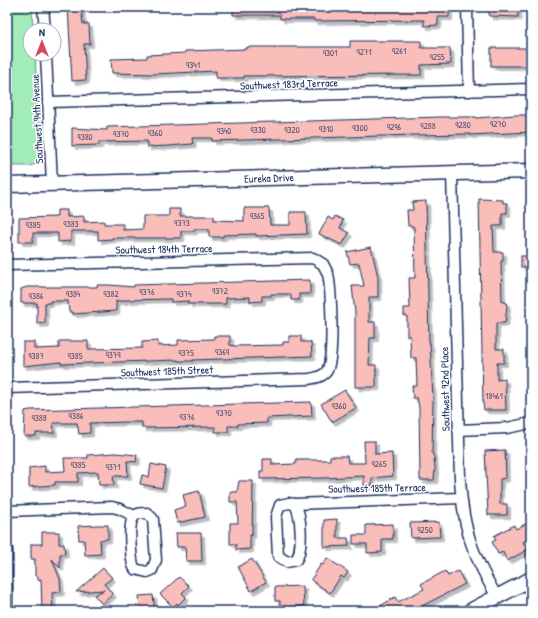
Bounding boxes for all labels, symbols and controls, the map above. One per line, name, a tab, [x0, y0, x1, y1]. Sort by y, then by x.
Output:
north arrow	[22, 22, 62, 62]
text: N	[39, 25, 45, 39]
house number: 9261	[392, 45, 406, 57]
house number: 9271	[356, 46, 372, 58]
house number: 9301	[323, 47, 337, 59]
house number: 9255	[429, 51, 445, 63]
house number: 9341	[186, 59, 200, 71]
street label: Southwest 94th Avenue	[28, 73, 46, 164]
street label: Southwest 183rd Terrace	[240, 75, 339, 93]
house number: 9270	[490, 118, 506, 130]
house number: 9280	[455, 119, 471, 131]
house number: 9288	[420, 120, 436, 132]
house number: 9296	[387, 121, 402, 133]
house number: 9300	[352, 122, 368, 134]
house number: 9310	[319, 123, 333, 135]
house number: 9330	[250, 124, 266, 136]
house number: 9320	[284, 124, 300, 136]
house number: 9340	[217, 125, 231, 137]
house number: 9360	[148, 127, 162, 139]
house number: 9370	[113, 128, 129, 140]
house number: 9380	[77, 131, 93, 143]
street label: Eureka Drive	[244, 170, 295, 186]
house number: 9365	[250, 210, 265, 222]
house number: 9373	[174, 217, 190, 229]
house number: 9383	[63, 218, 79, 230]
house number: 9385	[25, 219, 41, 231]
street label: Southwest 184th Terrace	[115, 241, 213, 257]
house number: 9372	[212, 285, 229, 297]
house number: 9376	[139, 286, 155, 298]
house number: 9384	[66, 288, 81, 300]
house number: 9382	[103, 288, 120, 300]
house number: 9374	[176, 288, 192, 300]
house number: 9386	[29, 290, 44, 302]
house number: 9369	[215, 346, 230, 358]
street label: Southwest 92nd Place	[437, 346, 453, 431]
house number: 9375	[178, 347, 194, 359]
house number: 9379	[105, 349, 121, 361]
house number: 9387	[28, 350, 44, 362]
house number: 9385	[67, 350, 83, 362]
street label: Southwest 185th Street	[121, 362, 214, 380]
house number: 18461	[485, 390, 503, 402]
house number: 9360	[332, 400, 346, 412]
house number: 9370	[216, 407, 232, 419]
house number: 9386	[69, 410, 84, 422]
house number: 9376	[179, 411, 195, 423]
house number: 9388	[31, 412, 47, 424]
house number: 9265	[372, 458, 387, 470]
house number: 9385	[70, 459, 86, 471]
house number: 9371	[105, 461, 121, 473]
street label: Southwest 185th Terrace	[328, 480, 427, 496]
house number: 9250	[417, 524, 433, 536]

